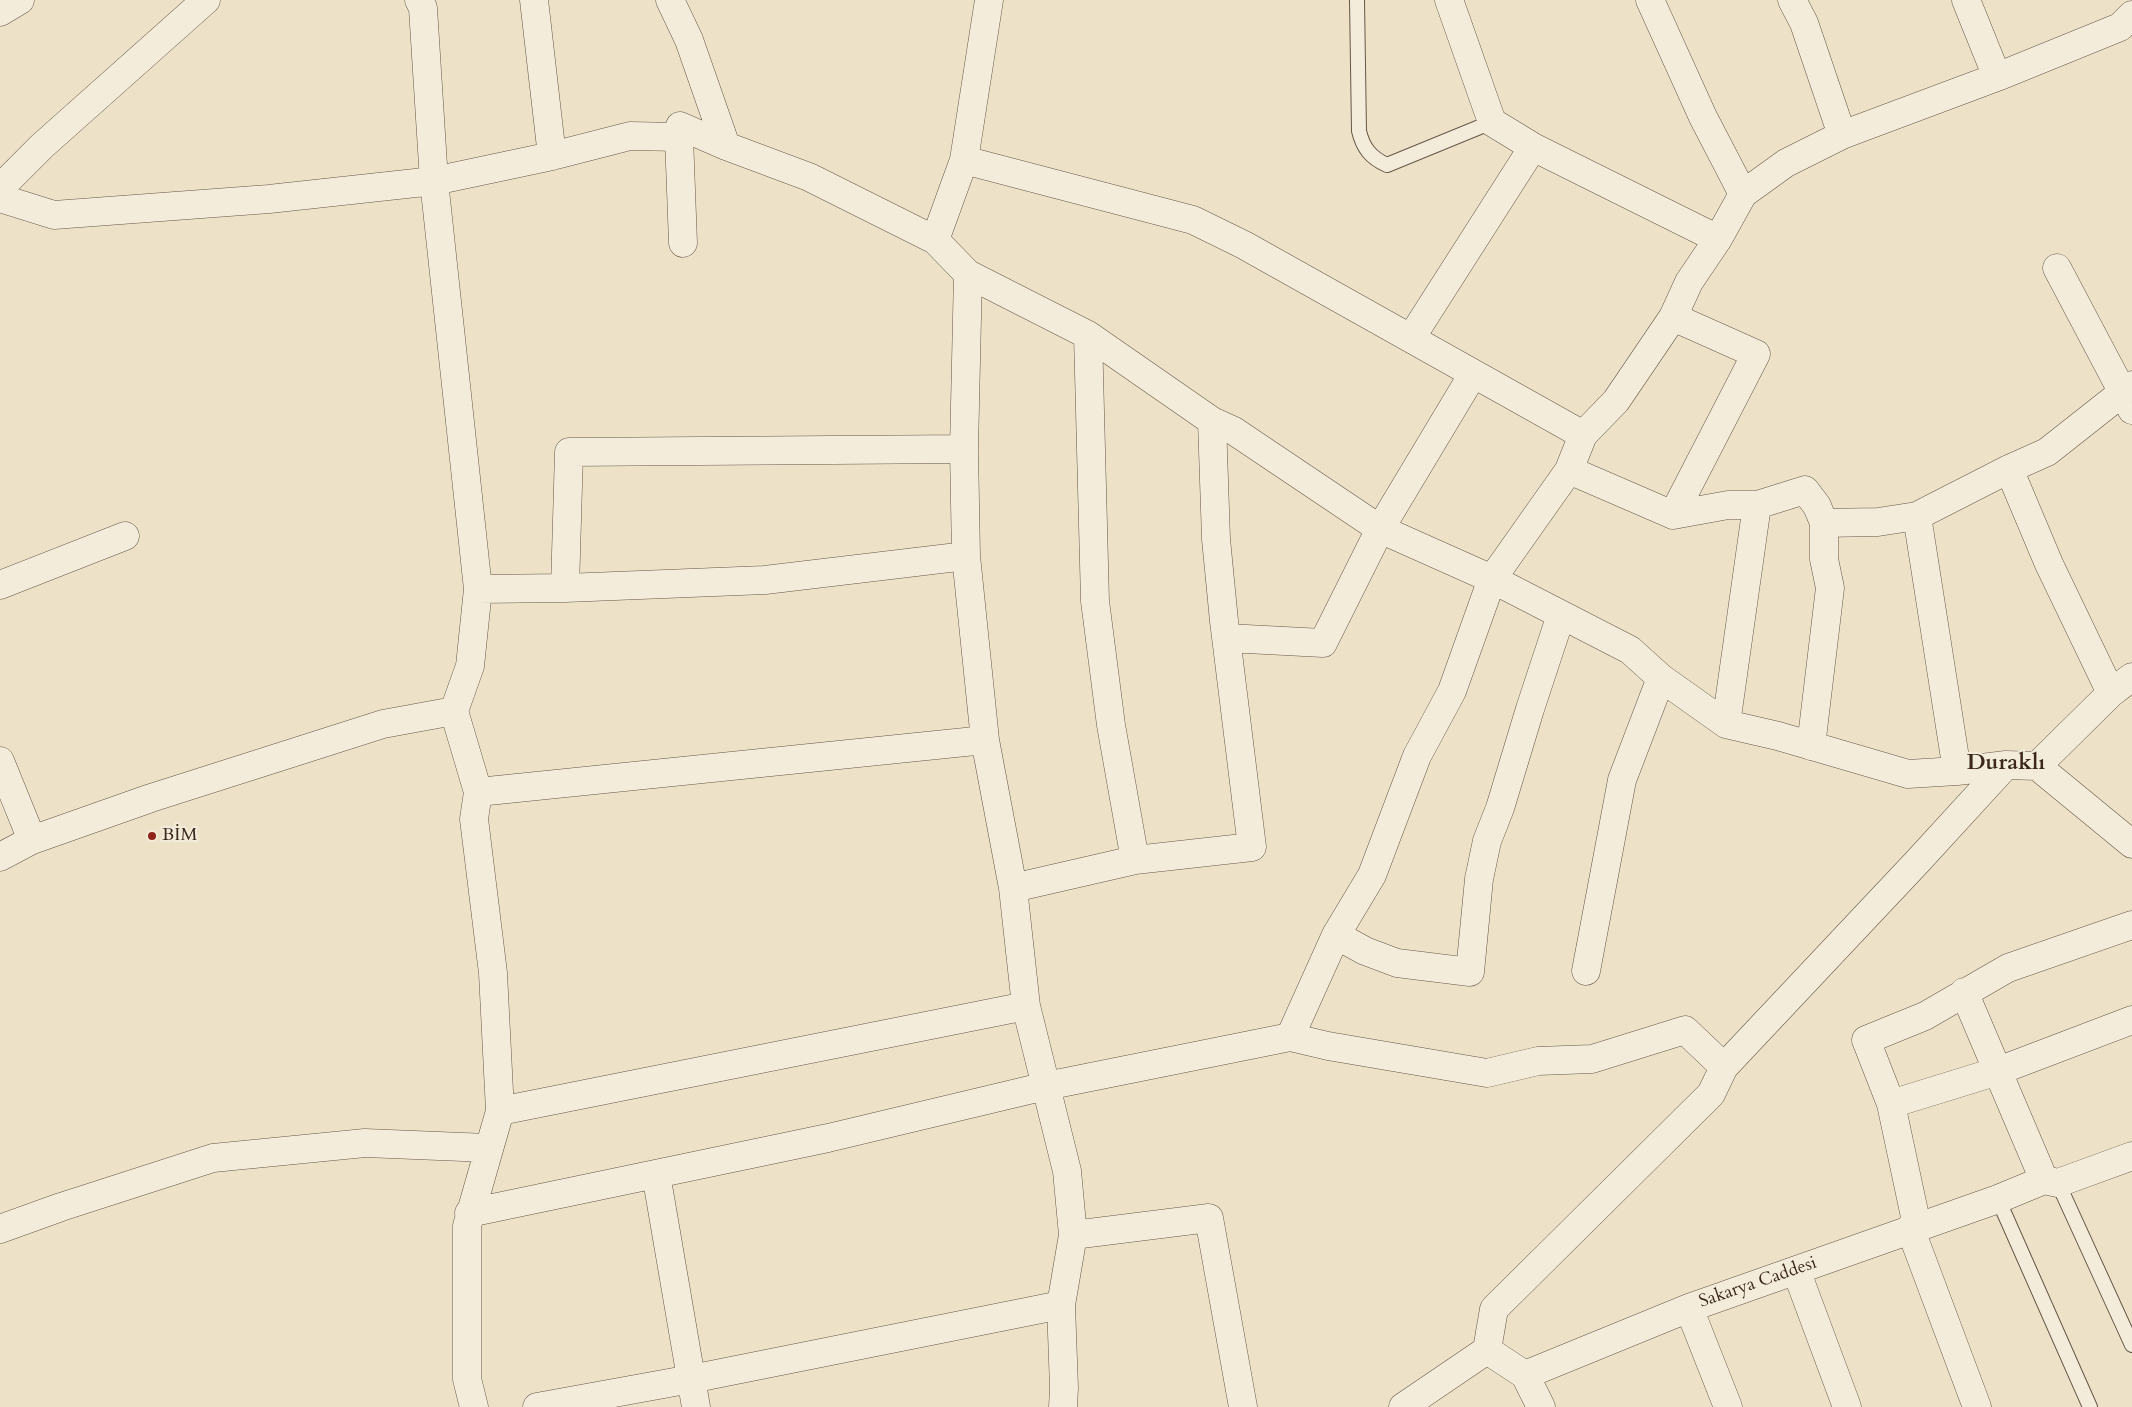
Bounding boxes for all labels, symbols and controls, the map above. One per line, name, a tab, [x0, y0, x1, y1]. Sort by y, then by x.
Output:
district label: Duraklı	[1967, 751, 2045, 777]
place label: BİM	[162, 825, 197, 847]
marker: BİM	[146, 830, 158, 842]
street label: Sakarya Caddesi	[1696, 1253, 1820, 1313]

